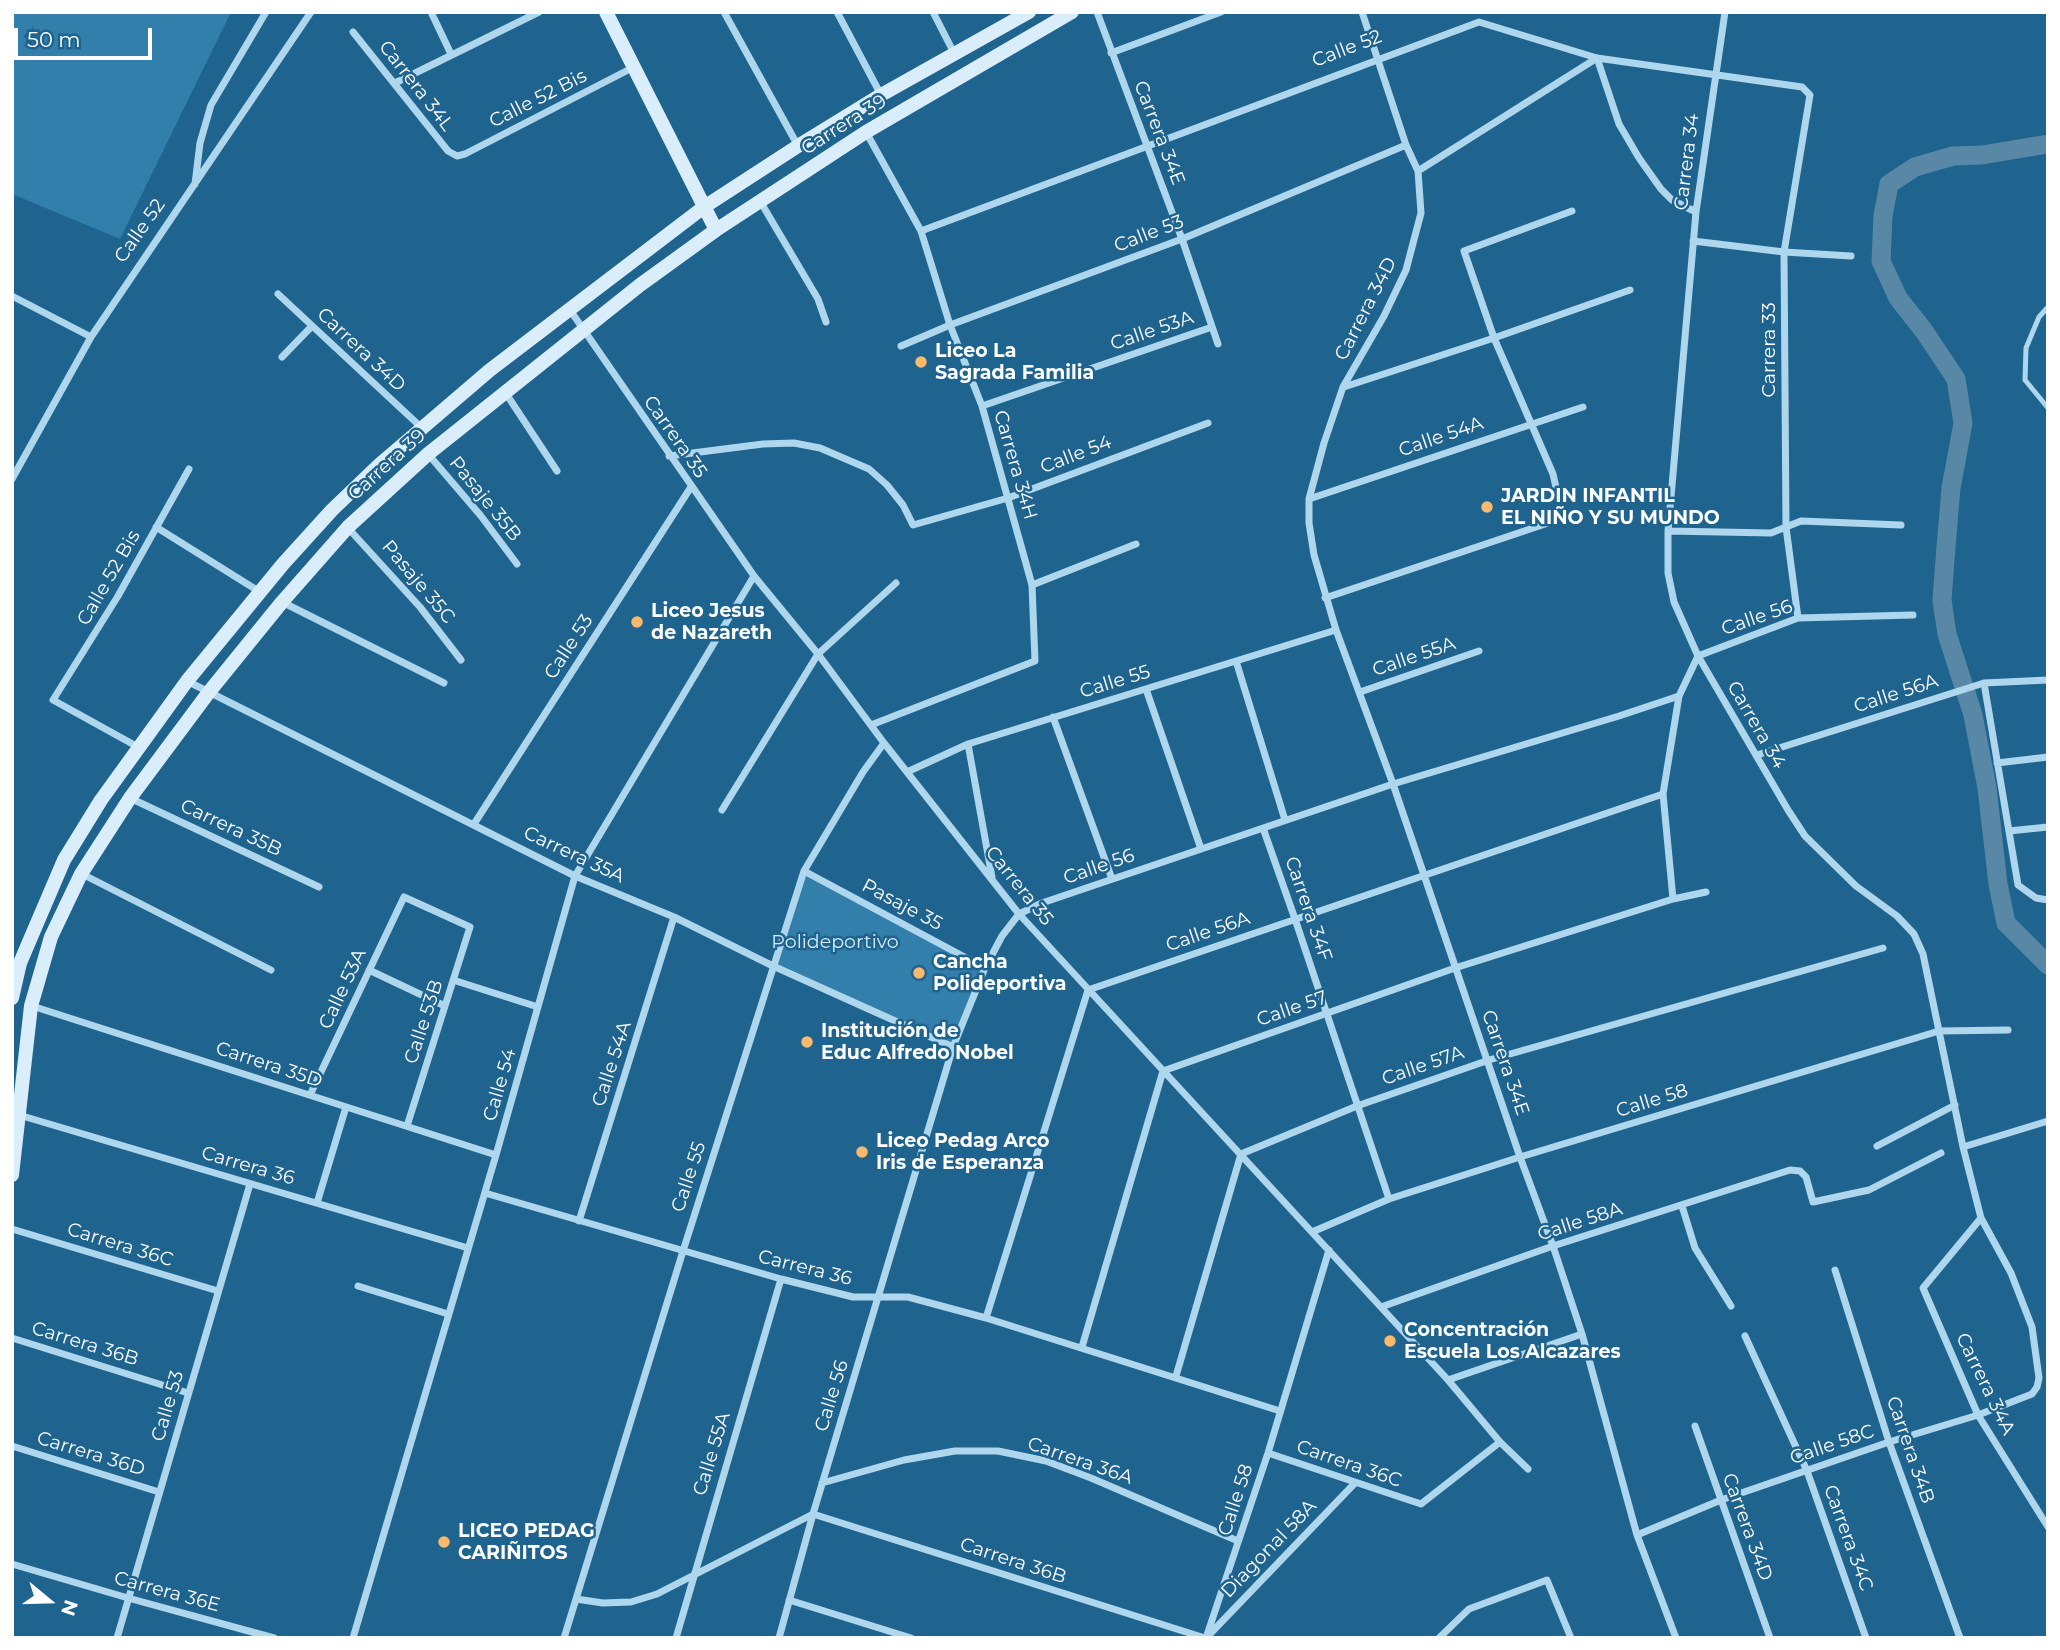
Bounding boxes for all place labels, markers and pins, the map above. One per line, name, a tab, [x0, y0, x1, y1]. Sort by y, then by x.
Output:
place label: Liceo La Sagrada Familia	[935, 340, 1094, 384]
marker: Liceo La Sagrada Familia	[913, 354, 929, 370]
place label: JARDIN INFANTIL EL NIÑO Y SU MUNDO	[1501, 485, 1720, 529]
marker: JARDIN INFANTIL EL NIÑO Y SU MUNDO	[1479, 499, 1495, 515]
place label: Liceo Jesus de Nazareth	[651, 600, 772, 644]
marker: Liceo Jesus de Nazareth	[629, 614, 645, 630]
place label: Cancha Polideportiva	[933, 951, 1066, 995]
marker: Cancha Polideportiva	[911, 965, 927, 981]
place label: Institución de Educ Alfredo Nobel	[821, 1020, 1014, 1064]
marker: Institución de Educ Alfredo Nobel	[799, 1034, 815, 1050]
place label: Liceo Pedag Arco Iris de Esperanza	[876, 1130, 1050, 1174]
marker: Liceo Pedag Arco Iris de Esperanza	[854, 1144, 870, 1160]
place label: Concentración Escuela Los Alcazares	[1404, 1319, 1621, 1363]
marker: Concentración Escuela Los Alcazares	[1382, 1333, 1398, 1349]
place label: LICEO PEDAG CARIÑITOS	[458, 1520, 595, 1564]
marker: LICEO PEDAG CARIÑITOS	[436, 1534, 452, 1550]

